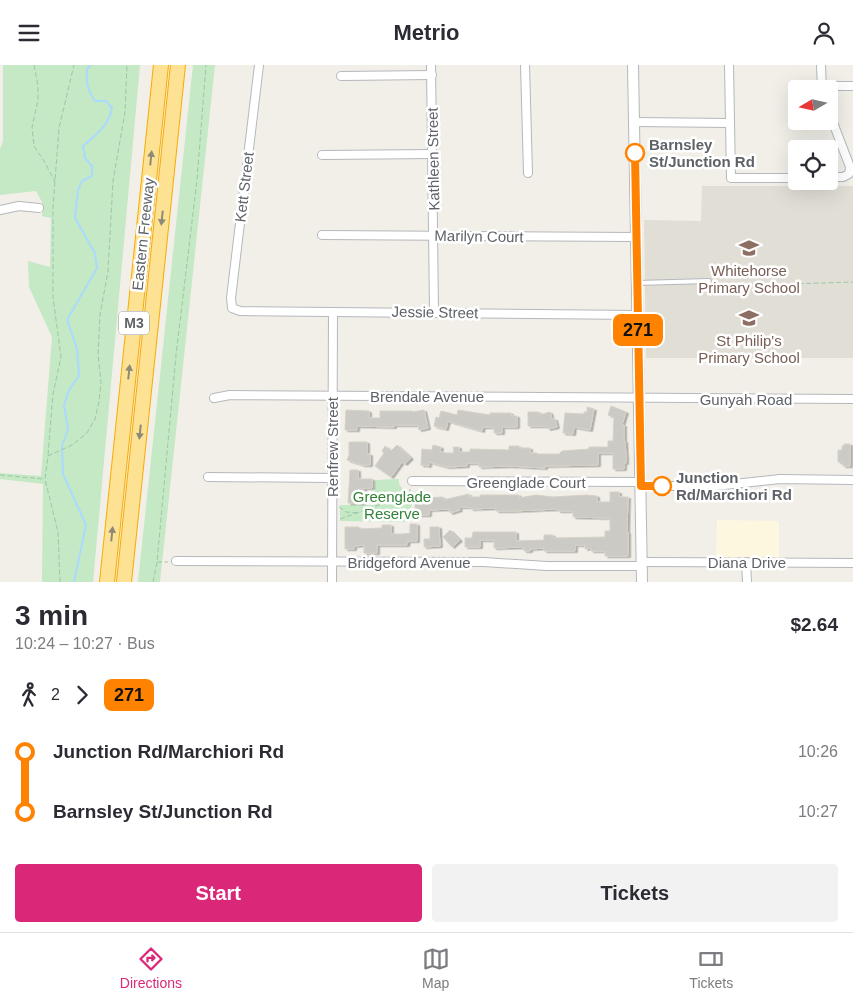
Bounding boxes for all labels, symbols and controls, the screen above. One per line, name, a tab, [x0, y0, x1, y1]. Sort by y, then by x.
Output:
icon: menu	[15, 19, 43, 47]
icon: person	[810, 19, 838, 47]
text: Metrio	[394, 20, 460, 45]
north arrow	[788, 80, 838, 130]
map controls	[788, 80, 838, 190]
street label: Kathleen Street	[424, 106, 442, 211]
place label: Barnsley St/Junction Rd	[649, 136, 755, 170]
button: locate	[788, 140, 838, 190]
marker: Barnsley St/Junction Rd	[625, 143, 645, 163]
one-way arrow	[147, 150, 155, 166]
street label: Kett Street	[231, 150, 257, 223]
street label: Eastern Freeway	[129, 176, 157, 291]
one-way arrow	[158, 210, 166, 226]
street label: Marilyn Court	[434, 227, 525, 245]
school or university icon: Whitehorse Primary School	[738, 237, 760, 259]
place label: Whitehorse Primary School	[698, 262, 800, 296]
street label: Jessie Street	[391, 303, 479, 321]
school or university icon: St Philip's Primary School	[738, 307, 760, 329]
road number: M3	[119, 312, 149, 335]
line badge: 271	[609, 314, 667, 346]
text: 271	[623, 320, 653, 340]
place label: St Philip's Primary School	[698, 332, 800, 366]
one-way arrow	[125, 364, 133, 380]
street label: Brendale Avenue	[370, 388, 484, 405]
street label: Gunyah Road	[700, 391, 792, 408]
street label: Renfrew Street	[324, 396, 341, 497]
one-way arrow	[136, 424, 144, 440]
place label: Junction Rd/Marchiori Rd	[676, 469, 792, 503]
street label: Greenglade Court	[466, 474, 586, 491]
marker: Junction Rd/Marchiori Rd	[652, 476, 672, 496]
park label: Greenglade Reserve	[353, 488, 431, 522]
one-way arrow	[108, 525, 116, 541]
street label: Bridgeford Avenue	[347, 554, 471, 571]
street label: Diana Drive	[708, 554, 786, 571]
text: 3 min	[15, 600, 88, 631]
text: $2.64	[790, 614, 838, 635]
text: 10:24 – 10:27 · Bus	[15, 635, 155, 652]
icon: walk	[15, 681, 43, 709]
icon: forward	[68, 681, 96, 709]
text: 271	[114, 685, 144, 705]
text: 2	[51, 686, 60, 703]
text: Junction Rd/Marchiori Rd	[53, 741, 284, 762]
text: 10:26	[798, 743, 838, 760]
text: Barnsley St/Junction Rd	[53, 801, 273, 822]
text: 10:27	[798, 803, 838, 820]
button: Start	[15, 864, 422, 922]
button: Tickets	[432, 864, 838, 922]
tab: Directions	[120, 945, 182, 991]
tab: Map	[422, 945, 450, 991]
tab: Tickets	[689, 945, 733, 991]

